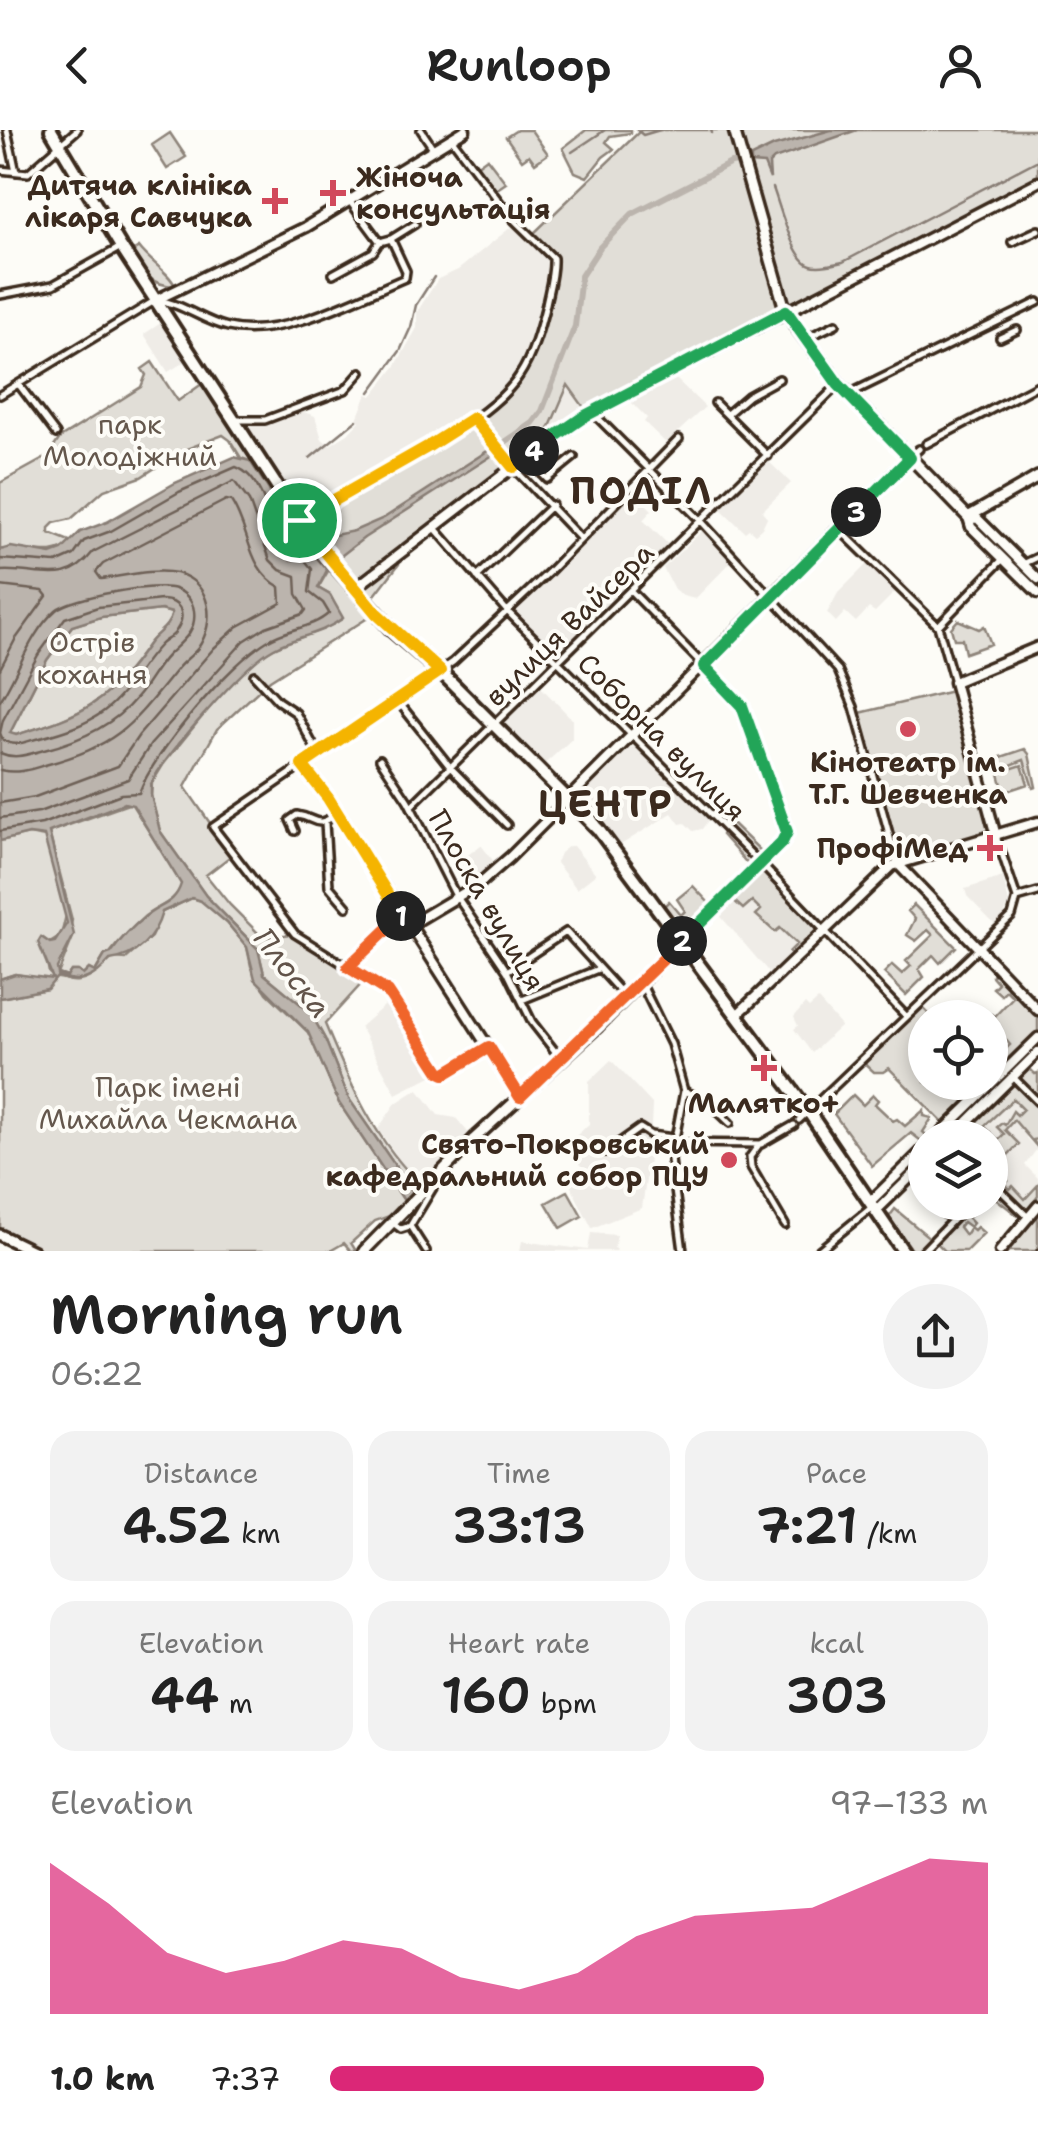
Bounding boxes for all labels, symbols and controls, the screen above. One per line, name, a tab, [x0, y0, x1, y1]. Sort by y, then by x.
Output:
text: Runloop	[426, 35, 612, 95]
icon: back	[50, 38, 105, 93]
icon: person	[933, 38, 988, 93]
place label: Жіноча консультація	[356, 158, 550, 228]
place label: Дитяча клініка лікаря Савчука	[25, 166, 252, 236]
marker: Жіноча консультація	[320, 180, 346, 206]
marker: Дитяча клініка лікаря Савчука	[262, 188, 288, 214]
park label: парк Молодіжний	[43, 405, 217, 475]
pin: 4	[509, 426, 559, 476]
text: 4	[524, 432, 544, 470]
district label: ПОДІЛ	[570, 465, 714, 516]
pin	[257, 478, 342, 563]
pin: 3	[831, 487, 881, 537]
icon: arrive	[272, 493, 327, 548]
text: 3	[846, 493, 866, 531]
street label: вулиця Вайсера	[476, 534, 662, 714]
park label: Острів кохання	[36, 623, 148, 693]
street label: Соборна вулиця	[569, 644, 755, 830]
marker: Кінотеатр ім. Т.Г. Шевченка	[897, 718, 919, 740]
place label: Кінотеатр ім. Т.Г. Шевченка	[808, 743, 1008, 813]
district label: ЦЕНТР	[538, 778, 674, 829]
street label: Плоска вулиця	[420, 803, 554, 997]
place label: ПрофіМед	[817, 829, 968, 867]
marker: ПрофіМед	[977, 835, 1003, 861]
pin: 1	[376, 891, 426, 941]
text: 1	[395, 897, 407, 935]
pin: 2	[657, 916, 707, 966]
water label: Плоска	[244, 919, 341, 1026]
text: 2	[672, 922, 692, 960]
map controls	[908, 1000, 1008, 1220]
button: locate	[908, 1000, 1008, 1100]
marker: Малятко+	[751, 1055, 777, 1081]
park label: Парк імені Михайла Чекмана	[39, 1068, 297, 1138]
place label: Малятко+	[688, 1084, 840, 1122]
button: layers	[908, 1120, 1008, 1220]
place label: Свято-Покровський кафедральний собор ПЦУ	[326, 1125, 709, 1195]
marker: Свято-Покровський кафедральний собор ПЦУ	[718, 1149, 740, 1171]
text: Morning run	[50, 1277, 403, 1351]
button: share	[883, 1284, 988, 1389]
text: 06:22	[50, 1352, 143, 1395]
text: Distance	[144, 1454, 259, 1492]
text: Time	[487, 1454, 551, 1492]
text: Pace	[806, 1454, 867, 1492]
text: 4.52	[122, 1492, 231, 1559]
text: 33:13	[452, 1492, 586, 1559]
text: 7:21	[756, 1492, 858, 1559]
text: km	[231, 1514, 281, 1552]
text: /km	[858, 1514, 917, 1552]
text: Elevation	[139, 1624, 264, 1662]
text: Heart rate	[448, 1624, 590, 1662]
text: kcal	[809, 1624, 864, 1662]
text: 44	[150, 1662, 219, 1729]
text: 160	[441, 1662, 531, 1729]
text: 303	[785, 1662, 888, 1729]
text: m	[219, 1684, 253, 1722]
text: bpm	[531, 1684, 597, 1722]
text: Elevation	[50, 1781, 193, 1824]
text: 97–133 m	[829, 1781, 988, 1824]
text: 1.0 km	[50, 2057, 155, 2100]
text: 7:37	[210, 2057, 280, 2100]

